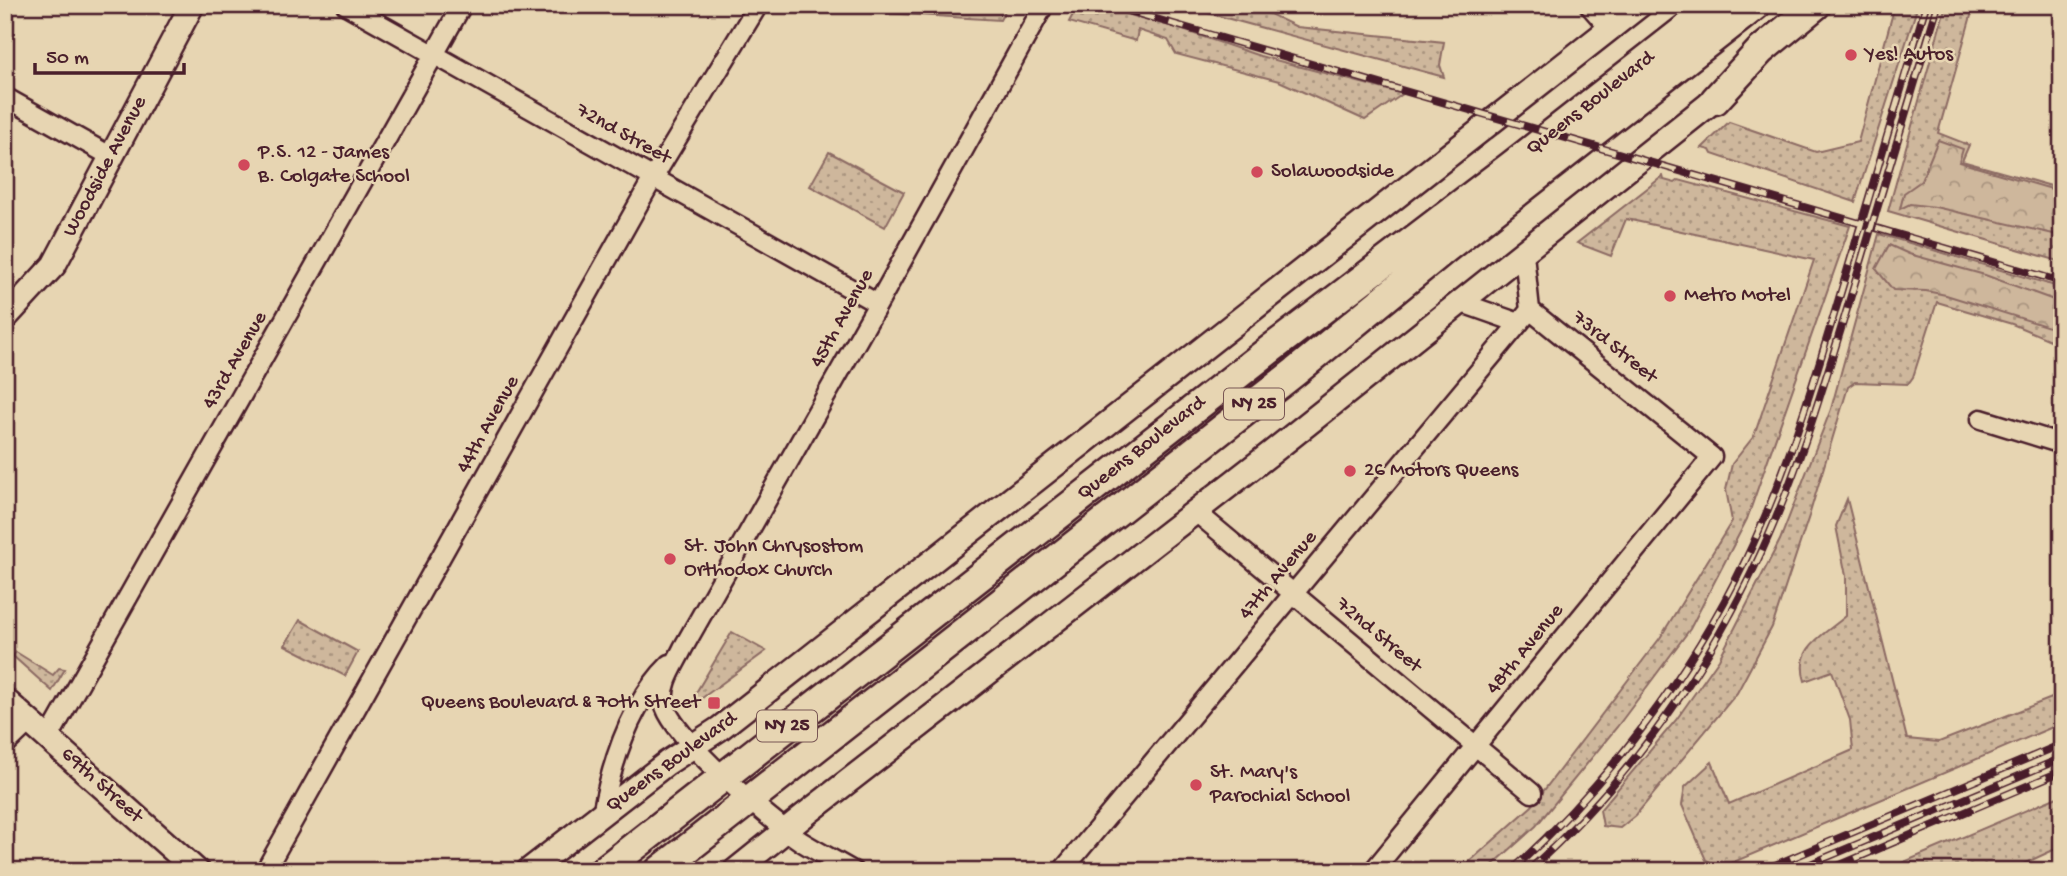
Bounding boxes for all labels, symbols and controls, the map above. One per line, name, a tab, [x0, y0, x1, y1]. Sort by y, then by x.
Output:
scale bar	[35, 32, 184, 76]
place label: Yes! Autos	[1863, 43, 1954, 68]
street label: Queens Boulevard	[1522, 45, 1661, 162]
text: 50 m	[46, 47, 89, 72]
marker: Yes! Autos	[1843, 47, 1859, 63]
street label: Woodside Avenue	[58, 91, 154, 242]
street label: 72nd Street	[570, 98, 677, 172]
place label: P.S. 12 - James B. Colgate School	[257, 141, 410, 190]
marker: P.S. 12 - James B. Colgate School	[236, 157, 252, 173]
place label: Solawoodside	[1271, 160, 1395, 185]
marker: Solawoodside	[1249, 164, 1265, 180]
street label: 45th Avenue	[806, 264, 881, 373]
place label: Metro Motel	[1684, 284, 1791, 309]
marker: Metro Motel	[1662, 288, 1678, 304]
street label: 73rd Street	[1566, 305, 1664, 392]
street label: 43rd Avenue	[198, 307, 275, 414]
street label: 44th Avenue	[452, 371, 527, 478]
road number: NY 25	[1224, 388, 1284, 420]
street label: Queens Boulevard	[1073, 390, 1212, 507]
place label: 26 Motors Queens	[1364, 459, 1520, 484]
marker: 26 Motors Queens	[1342, 463, 1358, 479]
street label: 47th Avenue	[1234, 525, 1324, 626]
place label: St. John Chrysostom Orthodox Church	[684, 535, 863, 584]
marker: St. John Chrysostom Orthodox Church	[662, 551, 678, 567]
street label: 72nd Street	[1329, 592, 1428, 681]
street label: 48th Avenue	[1482, 599, 1571, 700]
place label: Queens Boulevard & 70th Street	[421, 691, 702, 716]
marker: Queens Boulevard & 70th Street	[706, 695, 722, 711]
street label: Queens Boulevard	[602, 706, 744, 819]
road number: NY 25	[757, 710, 817, 741]
street label: 69th Street	[55, 743, 149, 831]
place label: St. Mary's Parochial School	[1209, 761, 1350, 810]
marker: St. Mary's Parochial School	[1188, 777, 1204, 793]

